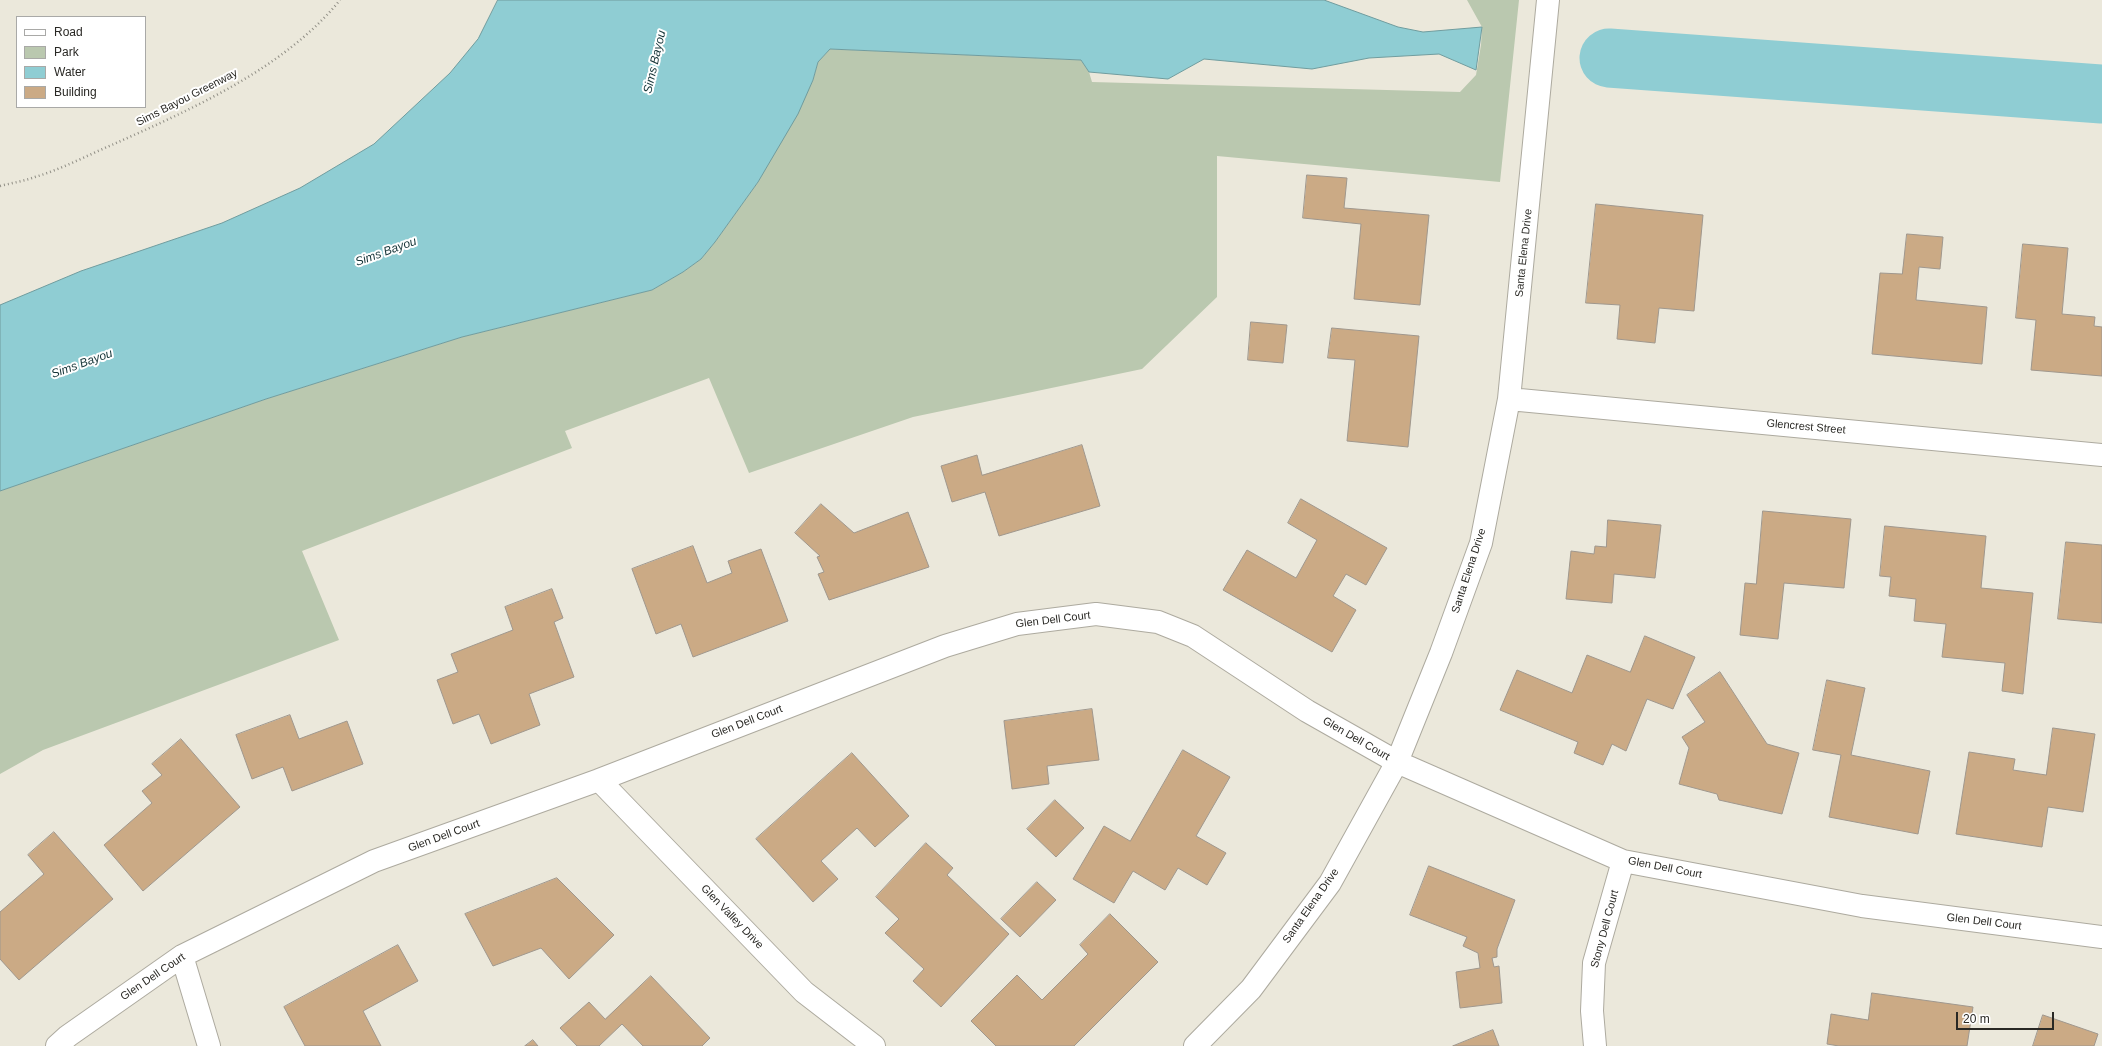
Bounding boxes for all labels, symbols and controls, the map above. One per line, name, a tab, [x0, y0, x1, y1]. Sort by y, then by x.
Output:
legend	[16, 16, 146, 108]
text: Road	[54, 25, 83, 39]
water label: Sims Bayou	[641, 29, 669, 95]
text: Park	[54, 45, 79, 59]
text: Water	[54, 65, 86, 79]
street label: Sims Bayou Greenway	[134, 67, 240, 129]
text: Building	[54, 85, 97, 99]
street label: Santa Elena Drive	[1513, 208, 1535, 298]
water label: Sims Bayou	[353, 234, 419, 270]
water label: Sims Bayou	[49, 346, 115, 382]
street label: Glencrest Street	[1766, 417, 1846, 437]
street label: Santa Elena Drive	[1449, 527, 1489, 615]
street label: Glen Dell Court	[1015, 609, 1091, 631]
street label: Glen Dell Court	[710, 702, 784, 742]
street label: Glen Dell Court	[1320, 714, 1392, 764]
street label: Glen Dell Court	[406, 817, 482, 855]
street label: Glen Dell Court	[1627, 854, 1703, 882]
street label: Santa Elena Drive	[1280, 866, 1342, 946]
street label: Glen Valley Drive	[698, 882, 766, 952]
street label: Stony Dell Court	[1588, 889, 1622, 969]
street label: Glen Dell Court	[1946, 911, 2022, 933]
street label: Glen Dell Court	[118, 951, 188, 1003]
scale bar	[1958, 1004, 2056, 1030]
text: 20 m	[1963, 1012, 1990, 1026]

